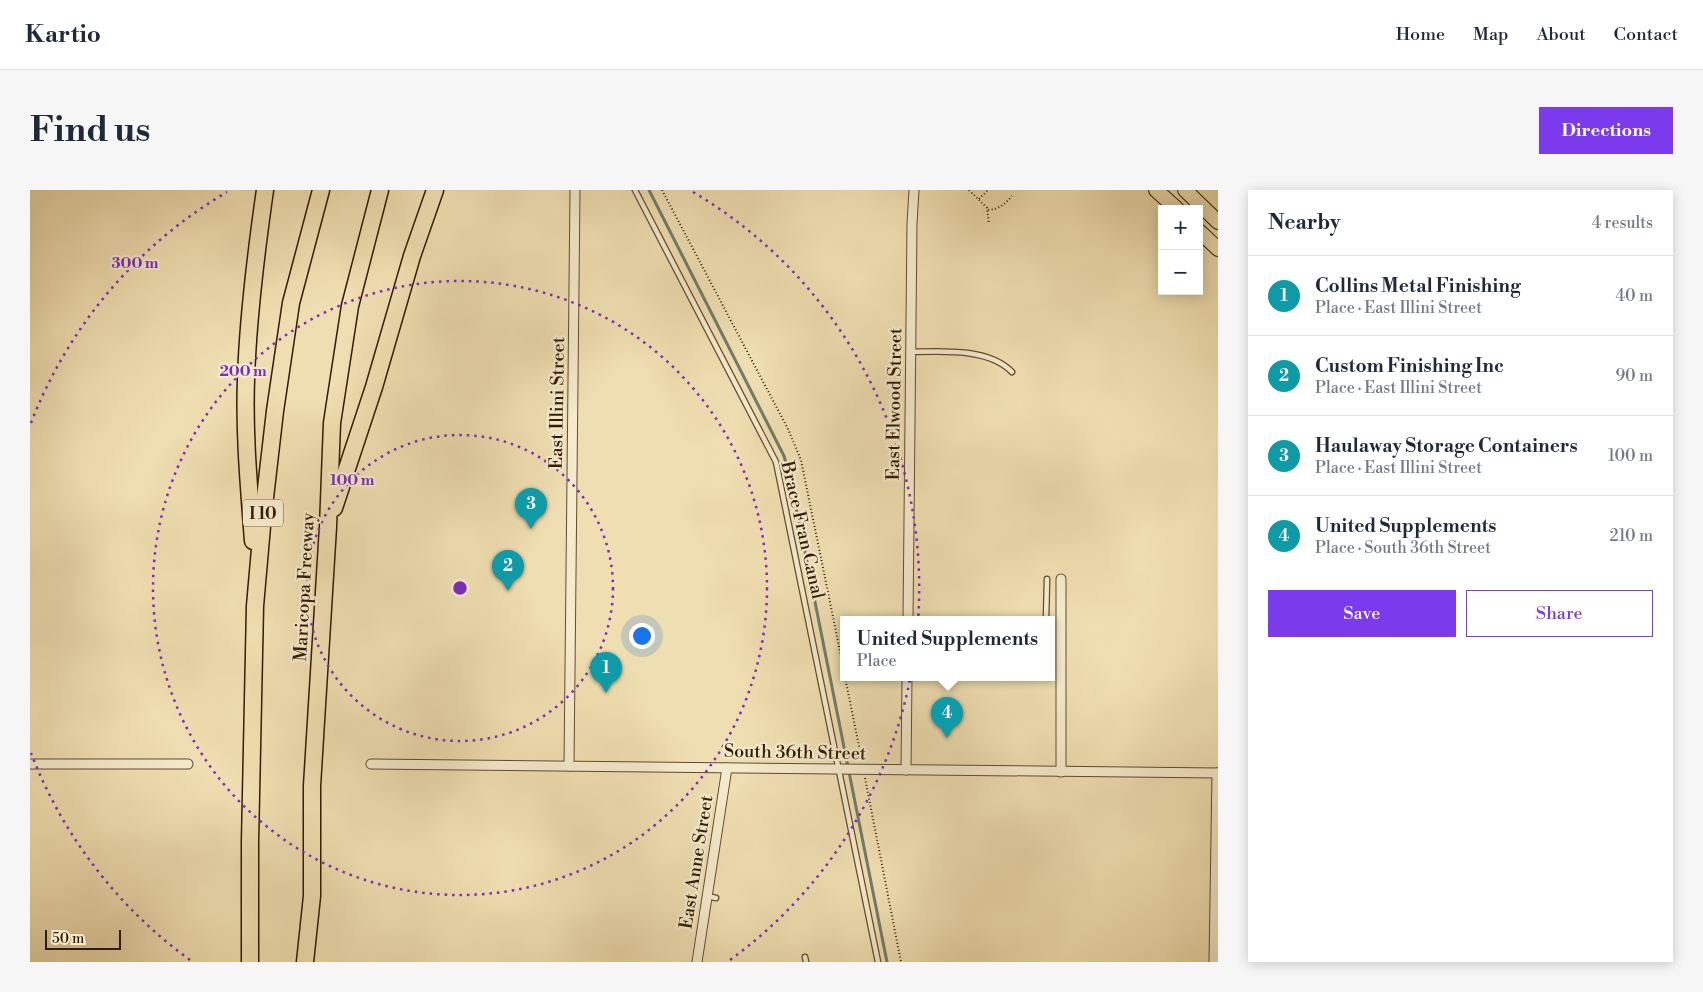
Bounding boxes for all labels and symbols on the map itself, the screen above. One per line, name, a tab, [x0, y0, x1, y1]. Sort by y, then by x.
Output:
text: 300 m	[112, 254, 159, 273]
street label: East Elwood Street	[882, 327, 907, 481]
street label: East Illini Street	[545, 336, 570, 469]
text: 200 m	[219, 362, 267, 381]
street label: Brace Fran Canal	[775, 458, 830, 602]
text: 100 m	[330, 471, 375, 490]
pin: 3	[515, 488, 547, 529]
road number: I 10	[243, 499, 283, 526]
street label: Maricopa Freeway	[289, 512, 320, 662]
pin: 2	[492, 550, 524, 591]
centre of rings	[451, 579, 469, 597]
your location	[629, 623, 655, 649]
pin: 1	[590, 652, 622, 693]
pin: 4	[931, 697, 963, 738]
street label: South 36th Street	[724, 740, 867, 765]
street label: East Anne Street	[675, 793, 719, 931]
scale bar	[45, 927, 121, 950]

